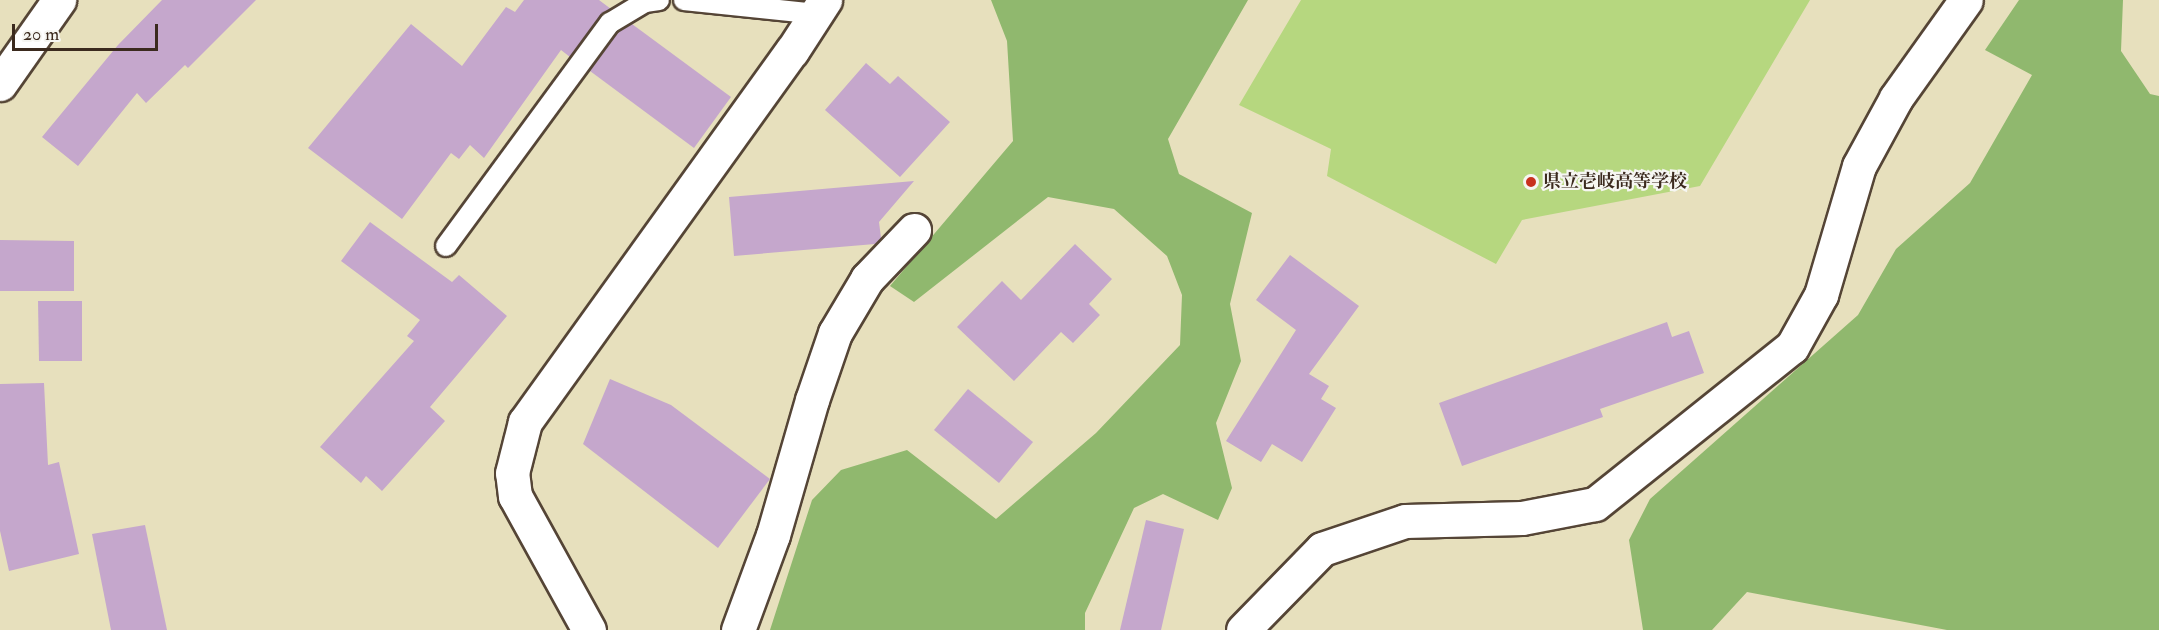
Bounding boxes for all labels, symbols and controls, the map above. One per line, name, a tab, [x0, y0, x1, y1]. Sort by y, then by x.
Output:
scale bar	[15, 12, 160, 50]
text: 20 m	[23, 23, 59, 46]
place label: 県立壱岐高等学校	[1543, 171, 1687, 193]
marker: 県立壱岐高等学校	[1524, 175, 1538, 189]

